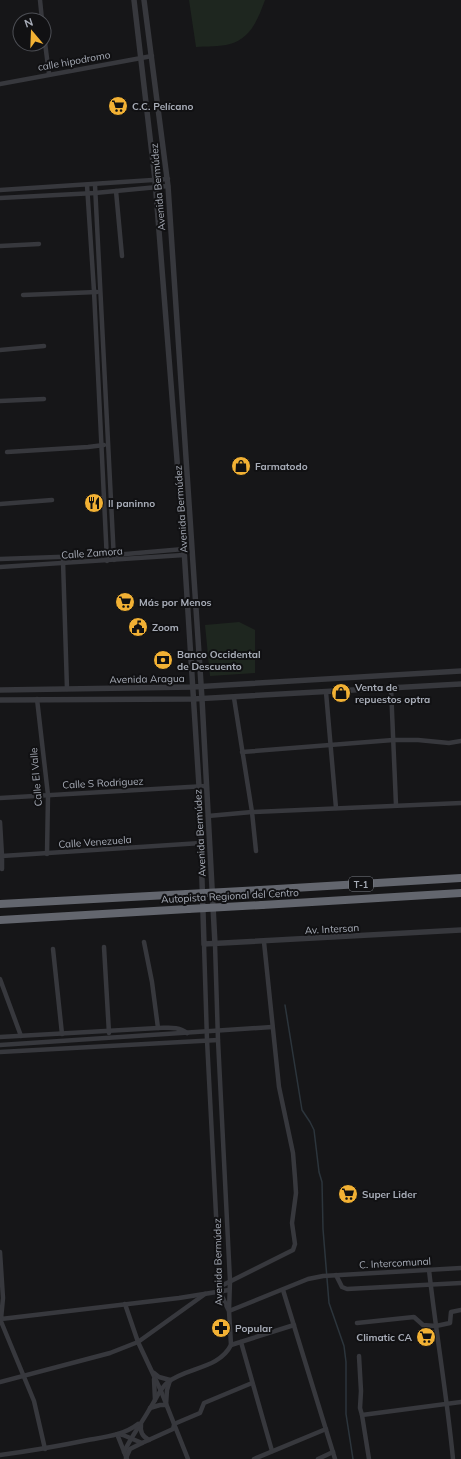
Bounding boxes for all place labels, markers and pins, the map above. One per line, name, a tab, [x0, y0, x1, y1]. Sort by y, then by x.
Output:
supermarket icon: C.C. Pelícano	[107, 95, 129, 117]
place label: C.C. Pelícano	[132, 100, 194, 113]
shop icon: Farmatodo	[230, 455, 252, 477]
place label: Farmatodo	[255, 460, 308, 473]
restaurant icon: Il paninno	[83, 492, 105, 514]
place label: Il paninno	[108, 497, 155, 510]
supermarket icon: Más por Menos	[114, 591, 136, 613]
place label: Más por Menos	[139, 596, 212, 609]
public building icon: Zoom	[127, 616, 149, 638]
place label: Zoom	[152, 621, 179, 634]
place label: Banco Occidental de Descuento	[177, 648, 261, 673]
bank icon: Banco Occidental de Descuento	[152, 649, 174, 671]
place label: Venta de repuestos optra	[354, 681, 430, 706]
shop icon: Venta de repuestos optra	[330, 682, 352, 704]
supermarket icon: Super Lider	[337, 1183, 359, 1205]
place label: Super Lider	[362, 1188, 417, 1201]
pharmacy icon: Popular	[210, 1317, 232, 1339]
place label: Popular	[235, 1322, 272, 1335]
supermarket icon: Climatic CA	[415, 1326, 437, 1348]
place label: Climatic CA	[356, 1331, 412, 1344]

